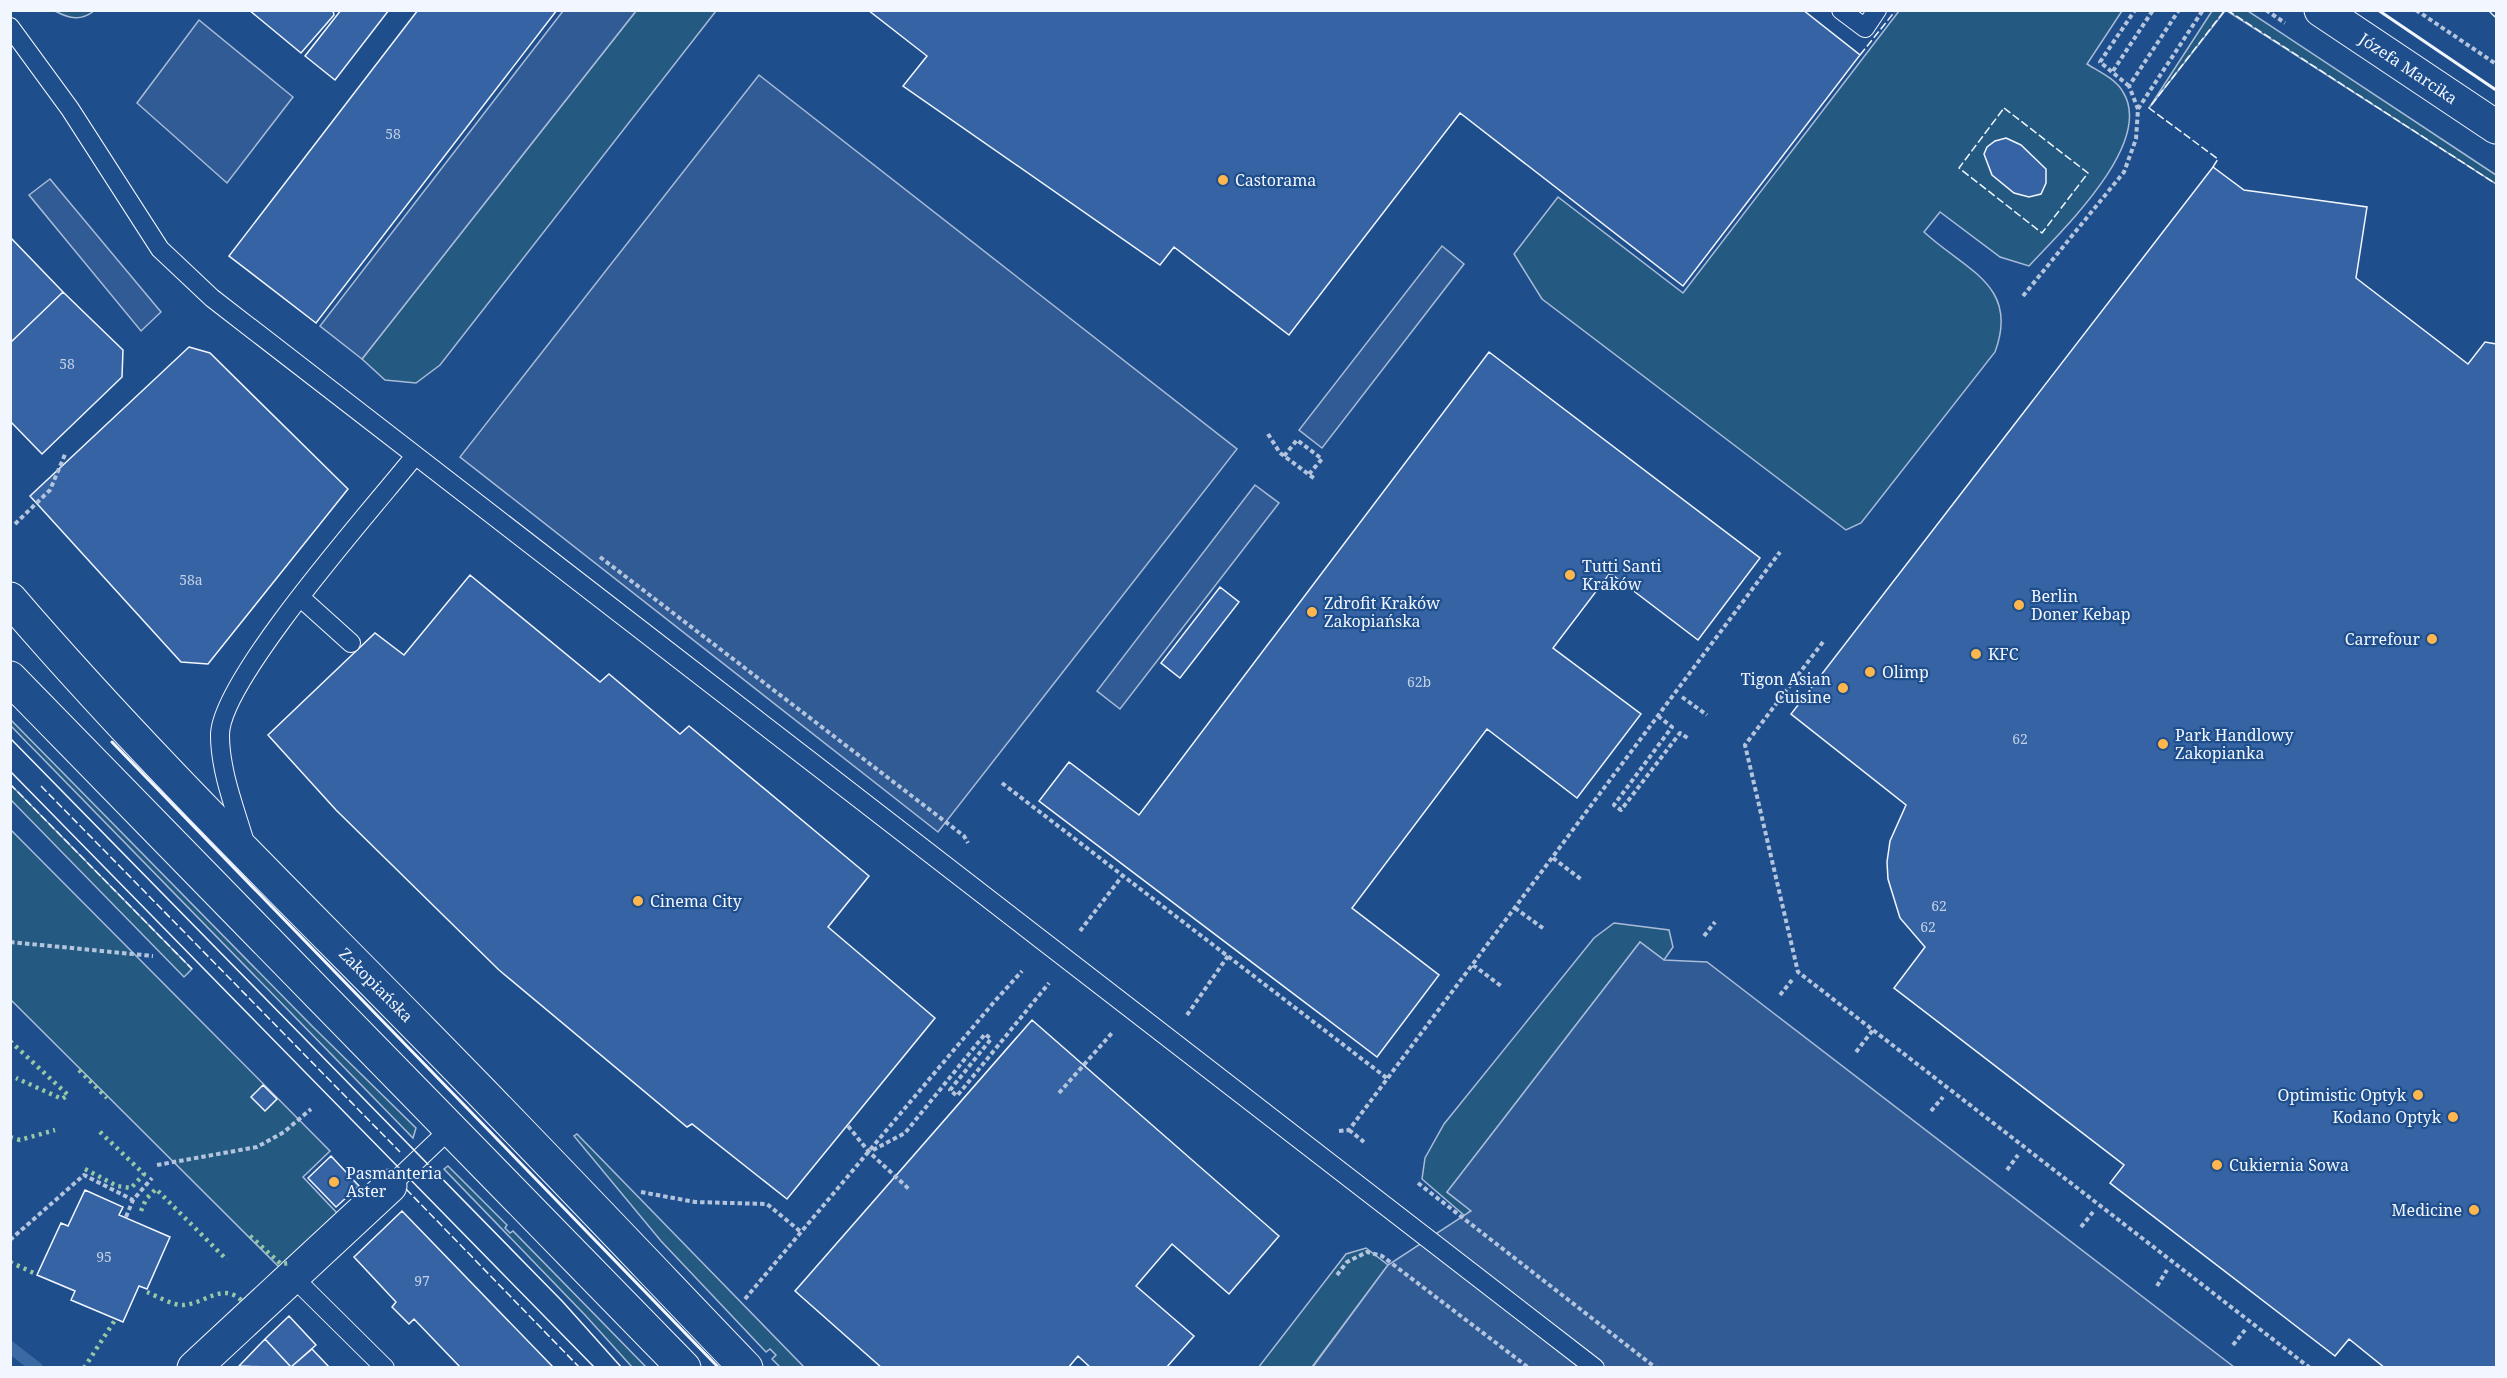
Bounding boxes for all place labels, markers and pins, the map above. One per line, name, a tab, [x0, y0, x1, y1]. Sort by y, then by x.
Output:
place label: Castorama	[1235, 169, 1316, 191]
marker: Castorama	[1216, 173, 1230, 187]
place label: Tutti Santi Kraków	[1582, 555, 1661, 595]
marker: Tutti Santi Kraków	[1563, 568, 1577, 582]
place label: Berlin Doner Kebap	[2031, 585, 2131, 625]
place label: Zdrofit Kraków Zakopiańska	[1324, 592, 1440, 632]
marker: Berlin Doner Kebap	[2012, 598, 2026, 612]
marker: Zdrofit Kraków Zakopiańska	[1305, 605, 1319, 619]
place label: Carrefour	[2345, 628, 2420, 650]
marker: Carrefour	[2425, 632, 2439, 646]
place label: KFC	[1988, 643, 2019, 665]
marker: KFC	[1969, 647, 1983, 661]
place label: Olimp	[1882, 661, 1929, 683]
marker: Olimp	[1863, 665, 1877, 679]
place label: Tigon Asian Cuisine	[1741, 668, 1831, 708]
marker: Tigon Asian Cuisine	[1836, 681, 1850, 695]
place label: Park Handlowy Zakopianka	[2175, 724, 2295, 764]
marker: Park Handlowy Zakopianka	[2156, 737, 2170, 751]
place label: Cinema City	[650, 890, 743, 912]
marker: Cinema City	[631, 894, 645, 908]
place label: Optimistic Optyk	[2278, 1084, 2407, 1106]
marker: Optimistic Optyk	[2411, 1088, 2425, 1102]
place label: Kodano Optyk	[2333, 1106, 2442, 1128]
marker: Kodano Optyk	[2446, 1110, 2460, 1124]
place label: Cukiernia Sowa	[2229, 1154, 2349, 1176]
marker: Cukiernia Sowa	[2210, 1158, 2224, 1172]
place label: Pasmanteria Aster	[346, 1162, 442, 1202]
marker: Pasmanteria Aster	[327, 1175, 341, 1189]
place label: Medicine	[2392, 1199, 2462, 1221]
marker: Medicine	[2467, 1203, 2481, 1217]

